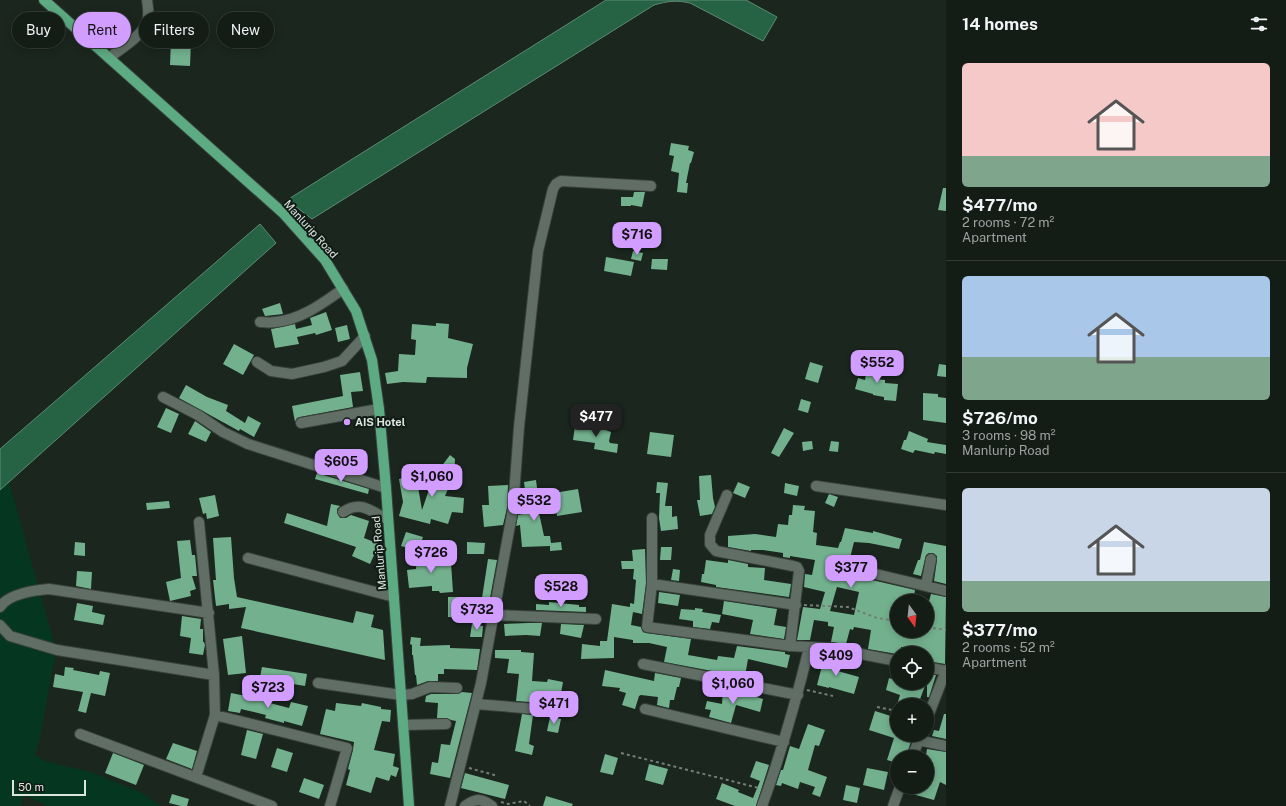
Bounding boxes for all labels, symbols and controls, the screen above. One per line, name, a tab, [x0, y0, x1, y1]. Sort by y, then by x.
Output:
chip: Buy	[12, 12, 65, 48]
chip: Rent	[73, 12, 131, 48]
chip: Filters	[139, 12, 209, 48]
chip: New	[217, 12, 274, 48]
icon: filters	[1248, 13, 1270, 35]
text: 14 homes	[962, 14, 1038, 34]
icon: home	[1080, 89, 1152, 161]
text: $477/mo	[962, 195, 1038, 215]
street label: Manlurip Road	[282, 197, 340, 261]
text: 2 rooms · 72 m²	[962, 215, 1054, 230]
pin: $716	[613, 222, 661, 256]
text: $716	[621, 227, 653, 242]
text: Apartment	[962, 230, 1027, 245]
icon: home	[1080, 302, 1152, 374]
pin: $552	[853, 350, 901, 384]
text: $552	[860, 355, 894, 370]
pin: $477	[572, 404, 620, 438]
text: $726/mo	[962, 408, 1038, 428]
text: $477	[579, 409, 613, 424]
place label: AIS Hotel	[355, 416, 406, 428]
marker: AIS Hotel	[342, 417, 352, 427]
text: 3 rooms · 98 m²	[962, 428, 1056, 443]
text: Manlurip Road	[962, 443, 1050, 458]
pin: $605	[317, 449, 365, 483]
text: $605	[324, 454, 358, 469]
pin: $1,060	[399, 464, 465, 498]
text: $1,060	[410, 469, 454, 484]
pin: $532	[510, 488, 558, 522]
text: $532	[517, 493, 551, 508]
icon: home	[1080, 514, 1152, 586]
street label: Manlurip Road	[370, 516, 388, 590]
pin: $726	[407, 540, 455, 574]
text: $726	[414, 545, 448, 560]
pin: $377	[827, 555, 875, 589]
text: $377	[834, 560, 868, 575]
pin: $528	[537, 574, 585, 608]
text: $528	[544, 579, 578, 594]
north arrow	[890, 594, 934, 638]
map controls	[890, 594, 934, 794]
pin: $732	[453, 597, 501, 631]
text: $732	[460, 602, 494, 617]
text: $377/mo	[962, 620, 1037, 640]
text: 2 rooms · 52 m²	[962, 640, 1055, 655]
pin: $409	[812, 643, 860, 677]
button: locate	[890, 646, 934, 690]
text: $409	[819, 648, 853, 663]
text: Apartment	[962, 655, 1027, 670]
pin: $1,060	[700, 671, 766, 705]
pin: $723	[244, 675, 292, 709]
text: $1,060	[711, 676, 755, 691]
text: $723	[251, 680, 285, 695]
pin: $471	[530, 691, 578, 725]
text: $471	[538, 696, 570, 711]
button: +	[890, 698, 934, 742]
button: −	[890, 750, 934, 794]
scale bar	[12, 778, 86, 797]
text: 50 m	[18, 781, 44, 793]

